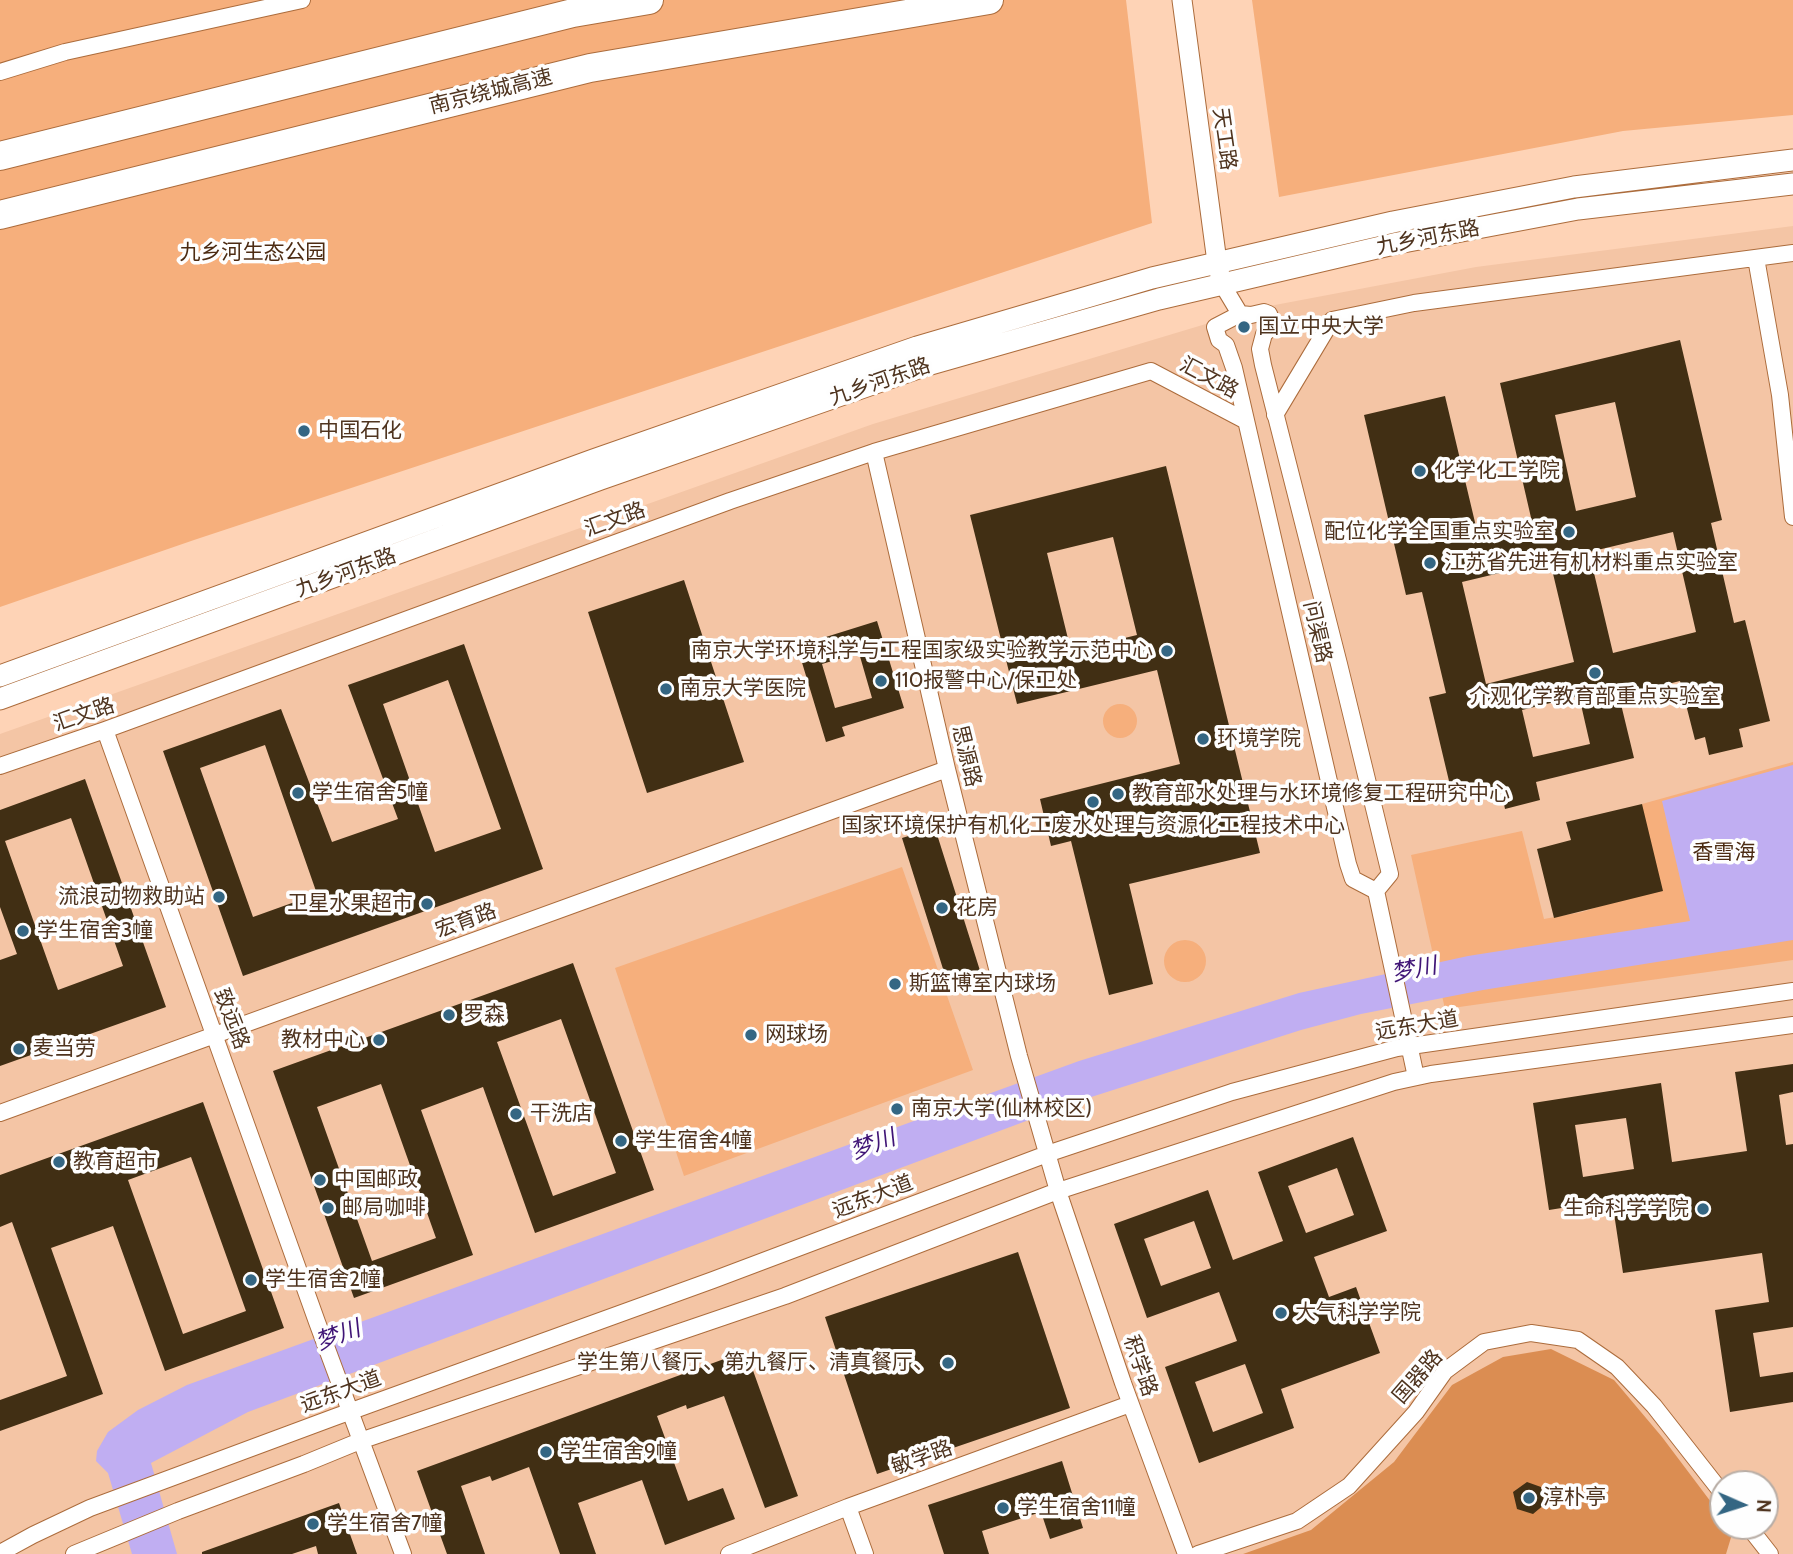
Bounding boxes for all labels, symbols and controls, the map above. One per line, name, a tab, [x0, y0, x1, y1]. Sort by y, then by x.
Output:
street label: 南京绕城高速	[427, 65, 555, 119]
street label: 天工路	[1207, 106, 1241, 172]
street label: 九乡河东路	[1374, 216, 1482, 260]
park label: 九乡河生态公园	[180, 240, 326, 266]
place label: 国立中央大学	[1258, 314, 1384, 340]
marker: 国立中央大学	[1236, 319, 1252, 335]
street label: 汇文路	[1175, 352, 1243, 404]
street label: 九乡河东路	[826, 353, 934, 411]
place label: 中国石化	[318, 418, 402, 444]
marker: 中国石化	[296, 423, 312, 439]
place label: 化学化工学院	[1434, 458, 1560, 484]
marker: 化学化工学院	[1412, 463, 1428, 479]
street label: 汇文路	[581, 497, 649, 543]
place label: 配位化学全国重点实验室	[1324, 519, 1555, 545]
marker: 配位化学全国重点实验室	[1561, 524, 1577, 540]
street label: 九乡河东路	[292, 543, 400, 603]
place label: 江苏省先进有机材料重点实验室	[1444, 550, 1738, 576]
marker: 江苏省先进有机材料重点实验室	[1422, 555, 1438, 571]
street label: 问渠路	[1298, 598, 1336, 666]
place label: 南京大学环境科学与工程国家级实验教学示范中心	[691, 638, 1153, 664]
marker: 南京大学环境科学与工程国家级实验教学示范中心	[1159, 643, 1175, 659]
marker: 介观化学教育部重点实验室	[1587, 665, 1603, 681]
place label: 110报警中心/保卫处	[895, 668, 1077, 694]
marker: 110报警中心/保卫处	[873, 673, 889, 689]
place label: 南京大学医院	[680, 676, 806, 702]
marker: 南京大学医院	[658, 681, 674, 697]
place label: 介观化学教育部重点实验室	[1469, 684, 1721, 710]
street label: 汇文路	[50, 693, 118, 737]
street label: 思源路	[946, 722, 986, 790]
place label: 环境学院	[1217, 726, 1301, 752]
marker: 环境学院	[1195, 731, 1211, 747]
place label: 学生宿舍5幢	[312, 780, 428, 806]
place label: 教育部水处理与水环境修复工程研究中心	[1132, 781, 1510, 807]
marker: 学生宿舍5幢	[290, 785, 306, 801]
marker: 教育部水处理与水环境修复工程研究中心	[1110, 786, 1126, 802]
marker: 国家环境保护有机化工废水处理与资源化工程技术中心	[1085, 794, 1101, 810]
place label: 国家环境保护有机化工废水处理与资源化工程技术中心	[841, 813, 1345, 839]
park label: 香雪海	[1693, 840, 1755, 866]
place label: 流浪动物救助站	[58, 884, 205, 910]
marker: 流浪动物救助站	[211, 889, 227, 905]
place label: 卫星水果超市	[287, 891, 413, 917]
place label: 花房	[956, 895, 998, 921]
marker: 卫星水果超市	[419, 896, 435, 912]
street label: 宏育路	[432, 898, 500, 944]
marker: 花房	[934, 900, 950, 916]
place label: 学生宿舍3幢	[37, 918, 153, 944]
marker: 学生宿舍3幢	[15, 923, 31, 939]
water label: 梦川	[1389, 952, 1439, 988]
place label: 斯篮博室内球场	[909, 971, 1056, 997]
marker: 斯篮博室内球场	[887, 976, 903, 992]
street label: 致远路	[208, 985, 254, 1053]
place label: 罗森	[463, 1002, 505, 1028]
street label: 远东大道	[1373, 1006, 1461, 1046]
marker: 罗森	[441, 1007, 457, 1023]
place label: 网球场	[765, 1022, 828, 1048]
place label: 教材中心	[281, 1027, 365, 1053]
marker: 网球场	[743, 1027, 759, 1043]
marker: 教材中心	[371, 1032, 387, 1048]
place label: 麦当劳	[33, 1036, 96, 1062]
marker: 麦当劳	[11, 1041, 27, 1057]
place label: 南京大学(仙林校区)	[911, 1096, 1092, 1122]
place label: 干洗店	[530, 1101, 593, 1127]
marker: 南京大学(仙林校区)	[889, 1101, 905, 1117]
marker: 干洗店	[508, 1106, 524, 1122]
water label: 梦川	[847, 1124, 899, 1166]
place label: 学生宿舍4幢	[635, 1128, 752, 1154]
marker: 学生宿舍4幢	[613, 1133, 629, 1149]
place label: 教育超市	[73, 1149, 157, 1175]
marker: 教育超市	[51, 1154, 67, 1170]
place label: 中国邮政	[334, 1167, 418, 1193]
street label: 远东大道	[829, 1170, 917, 1224]
marker: 中国邮政	[312, 1172, 328, 1188]
place label: 邮局咖啡	[342, 1195, 426, 1221]
place label: 生命科学学院	[1563, 1196, 1689, 1222]
marker: 邮局咖啡	[320, 1200, 336, 1216]
marker: 生命科学学院	[1695, 1201, 1711, 1217]
place label: 学生宿舍2幢	[265, 1267, 381, 1293]
marker: 学生宿舍2幢	[243, 1272, 259, 1288]
place label: 大气科学学院	[1295, 1300, 1421, 1326]
marker: 大气科学学院	[1273, 1305, 1289, 1321]
water label: 梦川	[312, 1315, 364, 1357]
street label: 积学路	[1118, 1332, 1162, 1400]
street label: 国器路	[1388, 1345, 1448, 1409]
place label: 学生第八餐厅、第九餐厅、清真餐厅、	[577, 1350, 934, 1376]
marker: 学生第八餐厅、第九餐厅、清真餐厅、	[940, 1355, 956, 1371]
street label: 远东大道	[297, 1366, 385, 1418]
street label: 敏学路	[888, 1435, 956, 1481]
place label: 学生宿舍9幢	[560, 1439, 677, 1465]
marker: 学生宿舍9幢	[538, 1444, 554, 1460]
north arrow	[1709, 1470, 1779, 1540]
place label: 淳朴亭	[1543, 1485, 1606, 1511]
marker: 淳朴亭	[1521, 1490, 1537, 1506]
place label: 学生宿舍11幢	[1017, 1495, 1136, 1521]
text: N	[1752, 1499, 1775, 1513]
marker: 学生宿舍11幢	[995, 1500, 1011, 1516]
place label: 学生宿舍7幢	[327, 1511, 443, 1537]
marker: 学生宿舍7幢	[305, 1516, 321, 1532]

